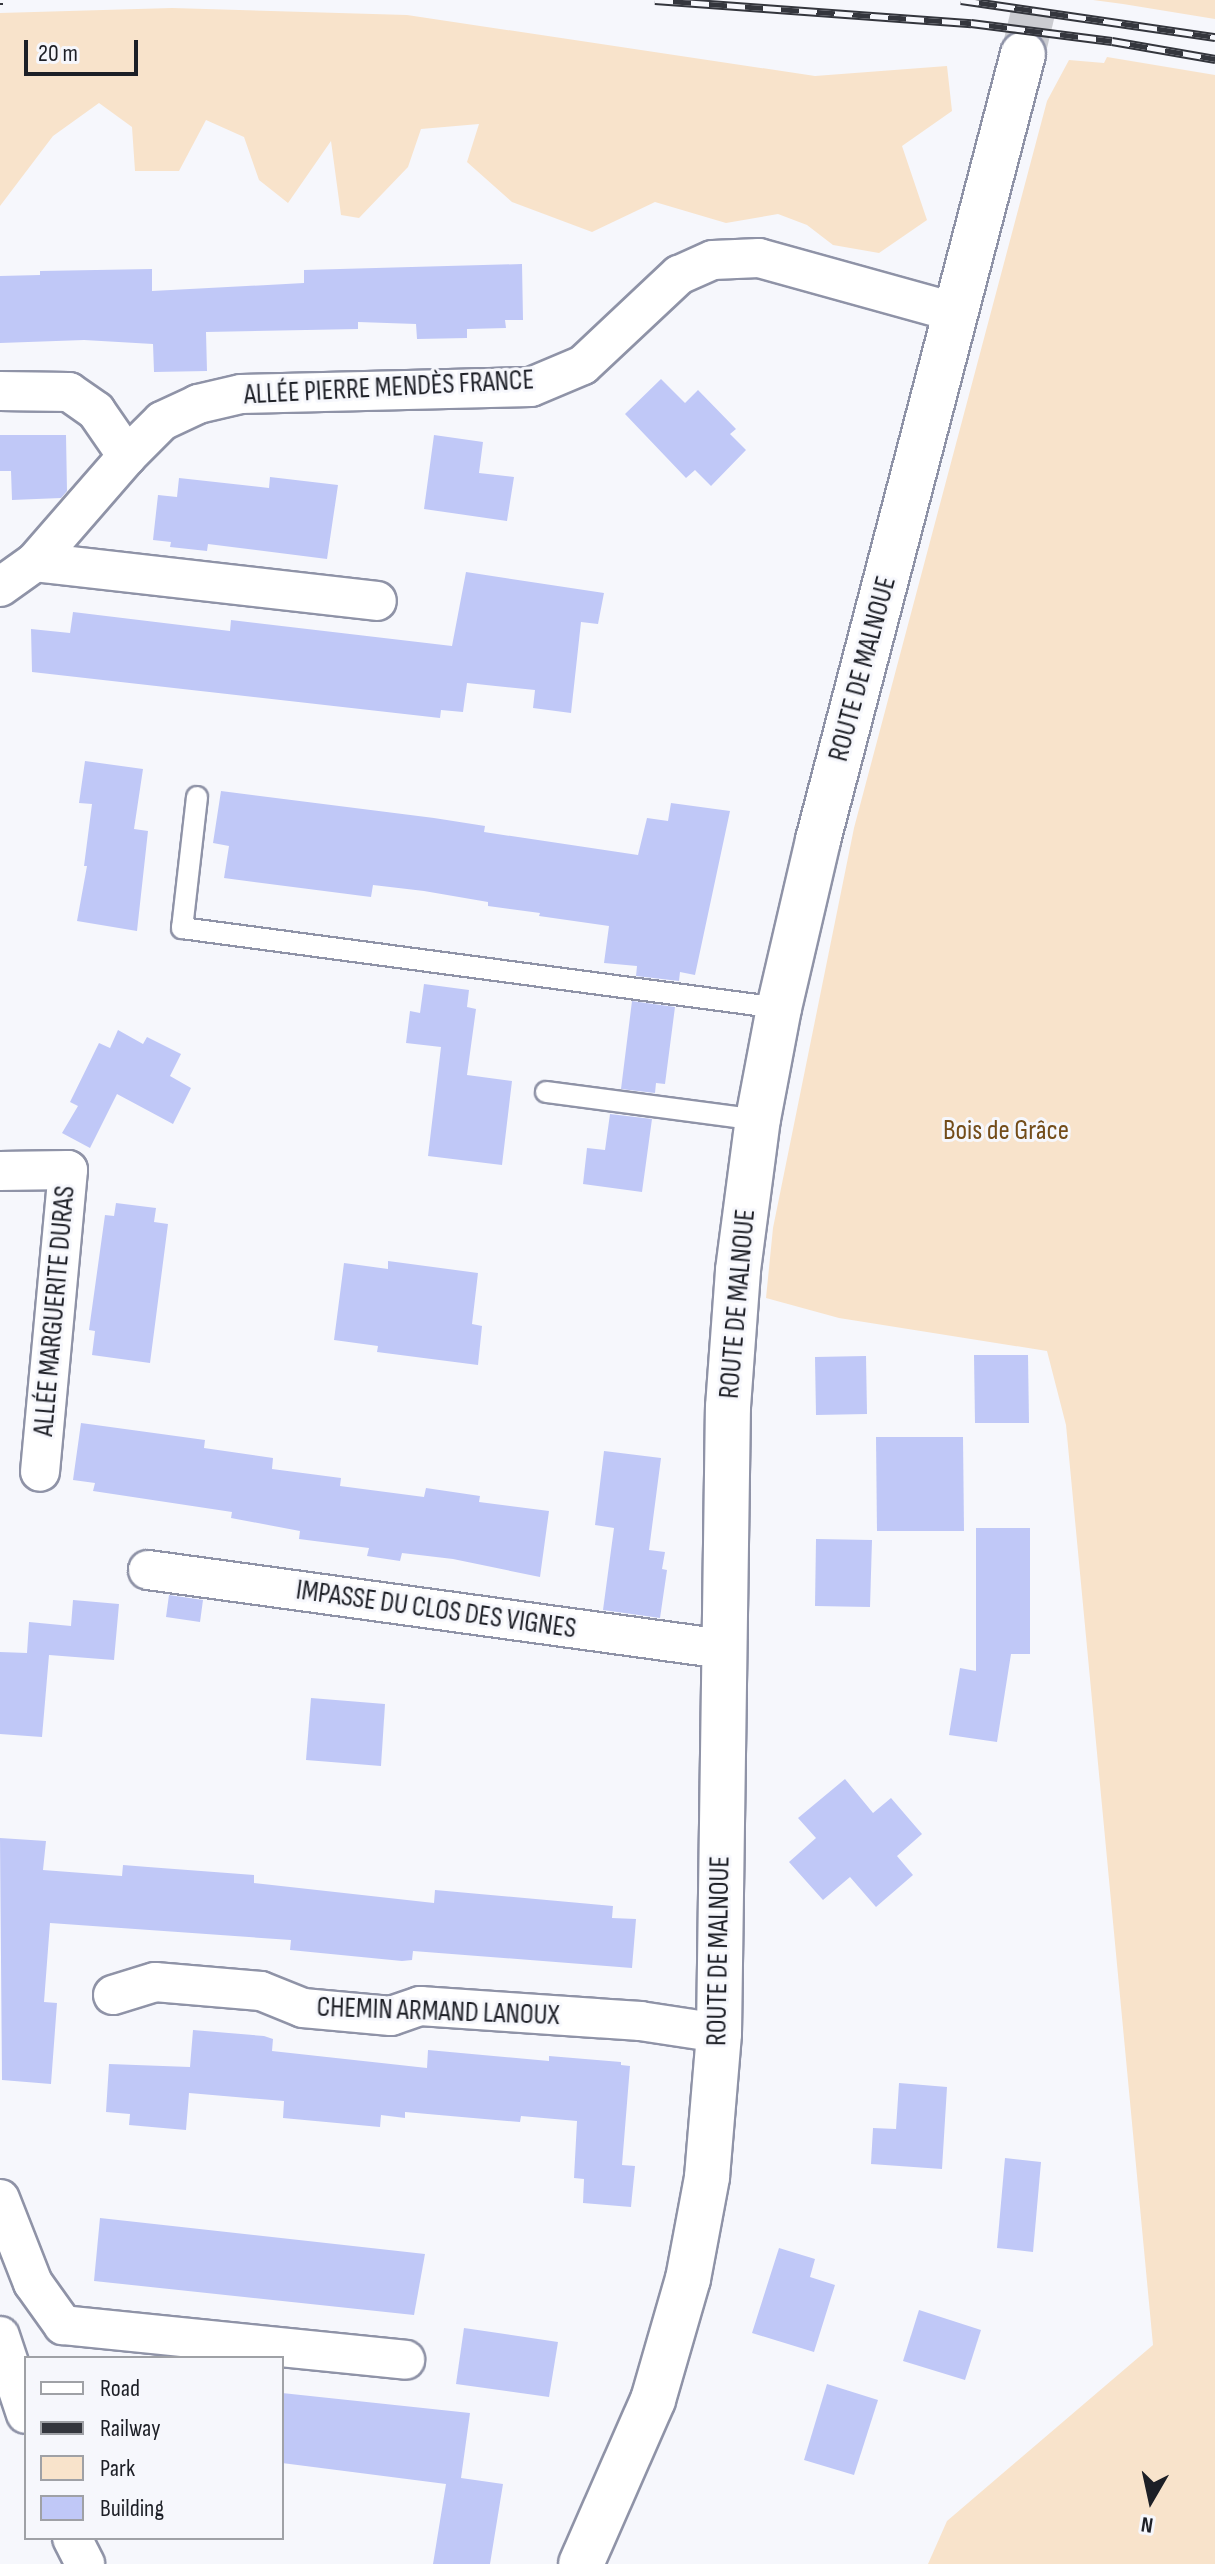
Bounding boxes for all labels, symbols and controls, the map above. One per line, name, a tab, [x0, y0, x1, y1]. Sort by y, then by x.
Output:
scale bar	[28, 24, 142, 74]
text: 20 m	[38, 39, 78, 68]
street label: ALLÉE PIERRE MENDÈS FRANCE	[243, 364, 535, 412]
street label: ROUTE DE MALNOUE	[822, 573, 904, 765]
park label: Bois de Grâce	[943, 1114, 1069, 1148]
street label: ALLÉE MARGUERITE DURAS	[27, 1184, 83, 1438]
street label: ROUTE DE MALNOUE	[713, 1208, 763, 1400]
street label: IMPASSE DU CLOS DES VIGNES	[294, 1574, 578, 1646]
street label: ROUTE DE MALNOUE	[701, 1856, 737, 2046]
street label: CHEMIN ARMAND LANOUX	[316, 1991, 560, 2033]
legend	[24, 2356, 284, 2540]
text: Road	[100, 2374, 140, 2403]
text: Railway	[100, 2414, 160, 2443]
text: Park	[100, 2454, 135, 2483]
north arrow	[1111, 2460, 1191, 2540]
text: Building	[100, 2494, 164, 2523]
text: N	[1139, 2510, 1155, 2538]

